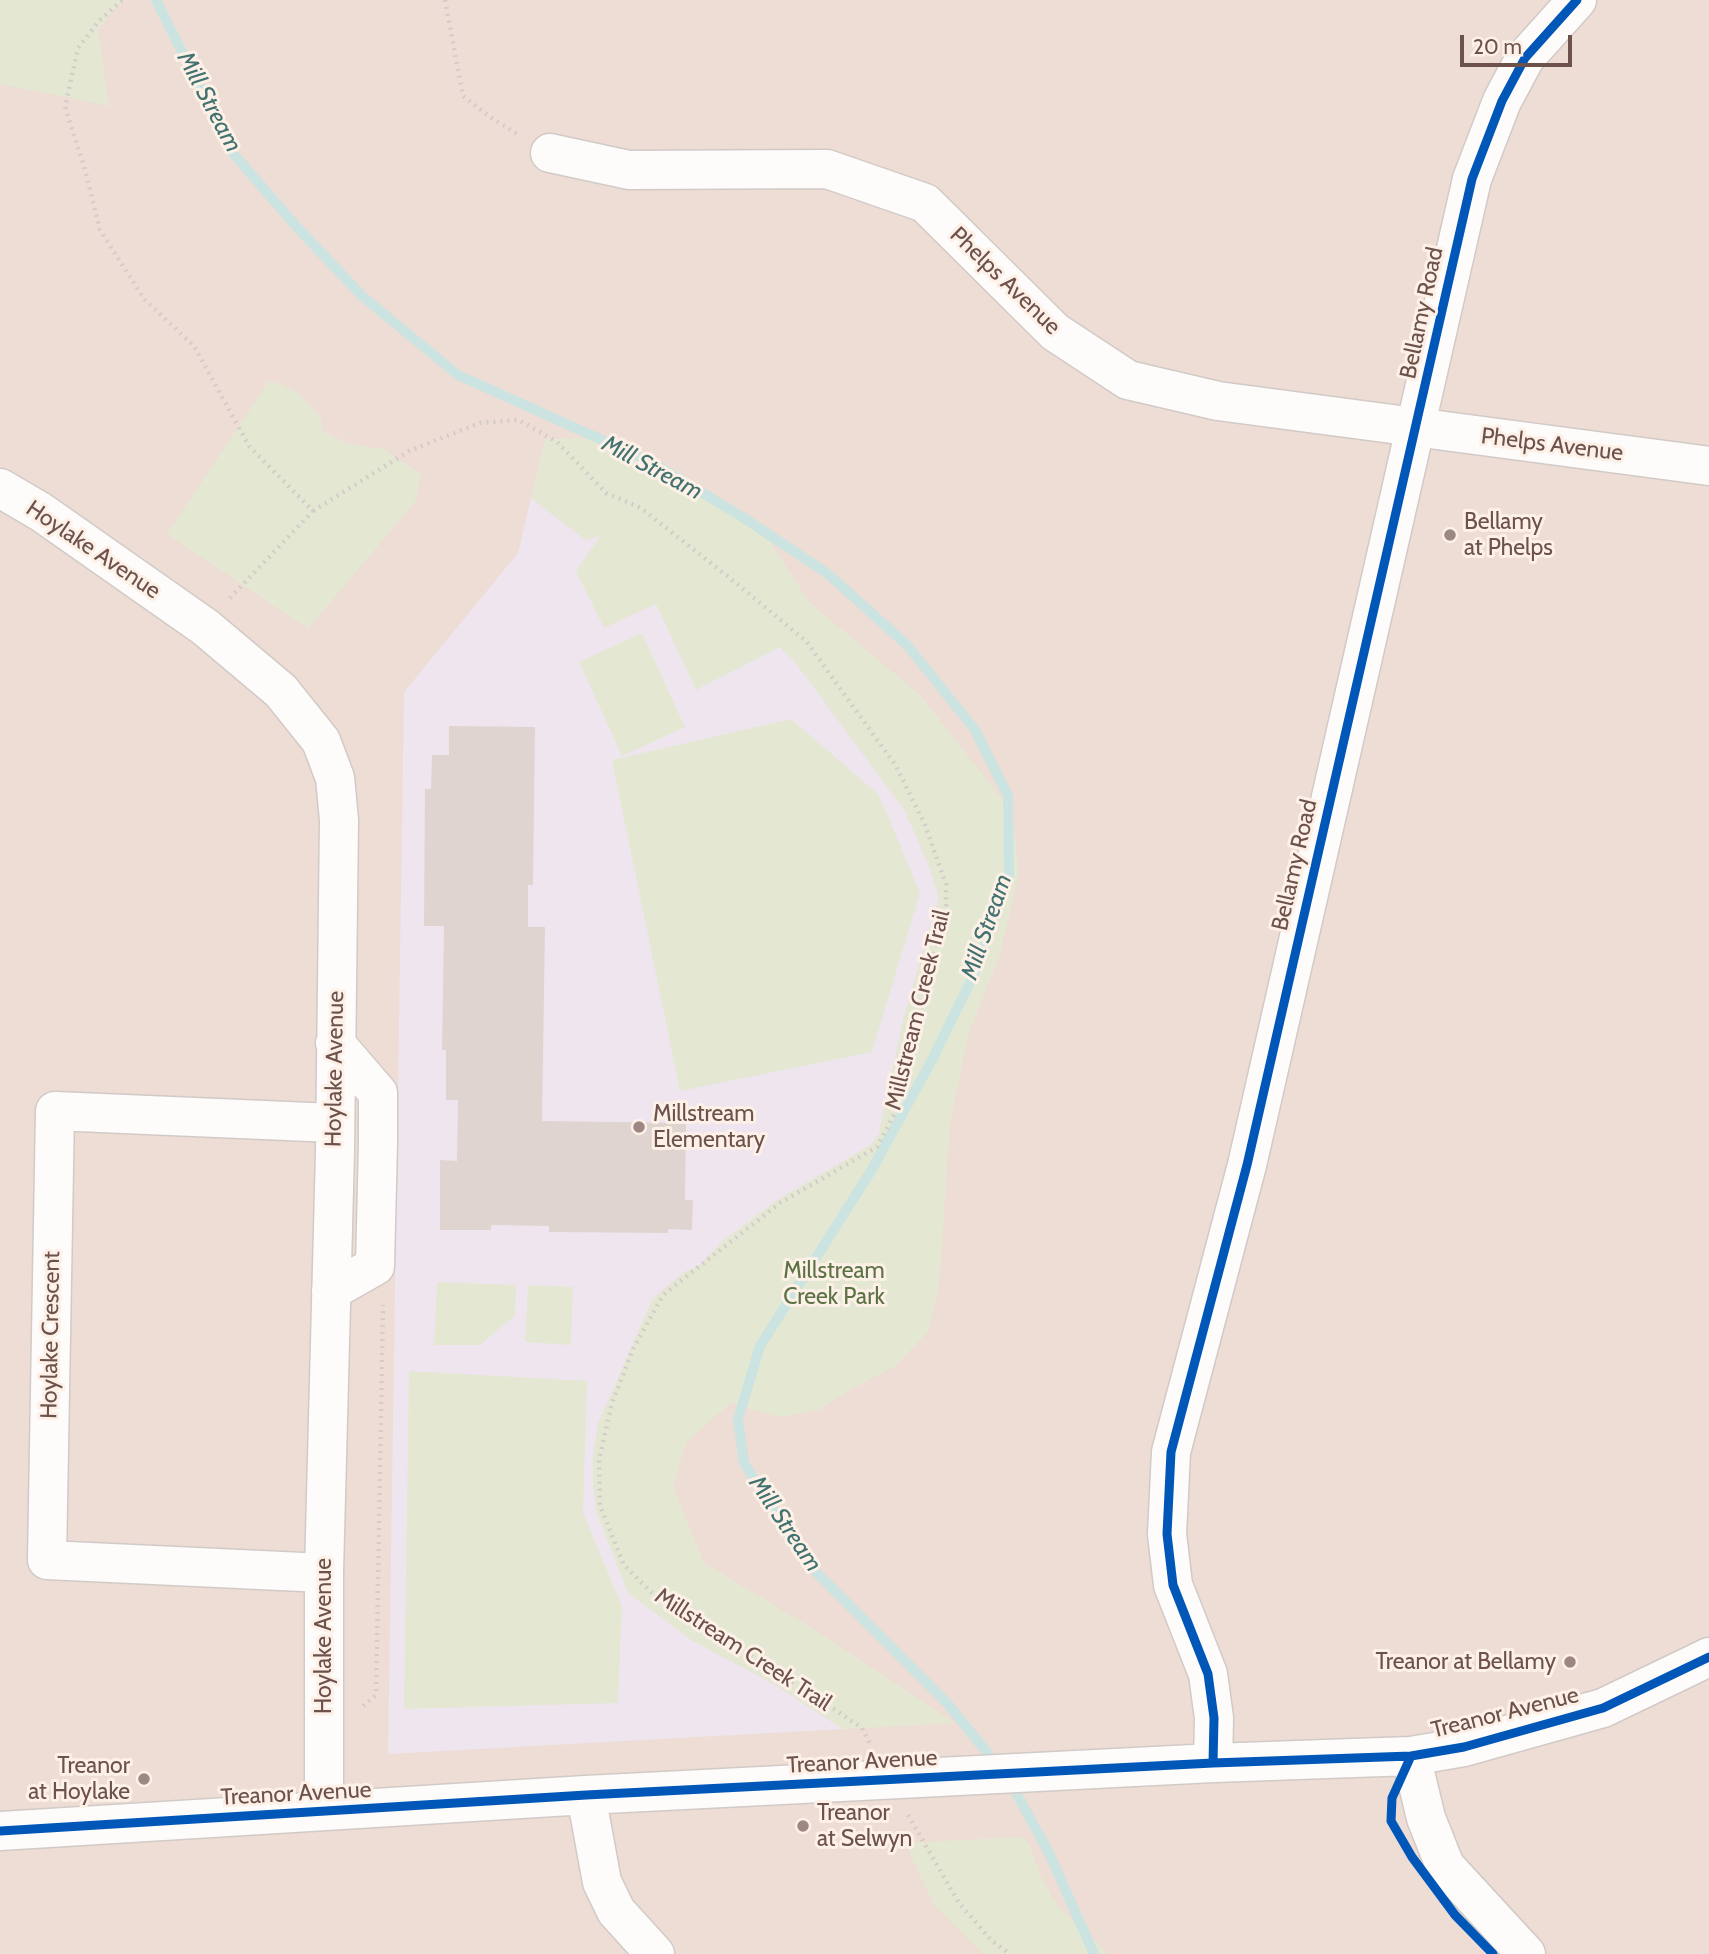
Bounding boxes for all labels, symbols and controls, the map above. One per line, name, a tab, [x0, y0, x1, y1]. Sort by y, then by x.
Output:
scale bar	[1464, 21, 1576, 65]
text: 20 m	[1473, 34, 1522, 59]
water label: Mill Stream	[171, 47, 247, 157]
street label: Phelps Avenue	[944, 221, 1066, 341]
street label: Bellamy Road	[1395, 245, 1449, 381]
street label: Phelps Avenue	[1479, 423, 1625, 467]
water label: Mill Stream	[597, 430, 707, 506]
street label: Hoylake Avenue	[21, 495, 165, 605]
place label: Bellamy at Phelps	[1464, 508, 1553, 562]
marker: Bellamy at Phelps	[1442, 527, 1458, 543]
street label: Bellamy Road	[1266, 797, 1324, 933]
water label: Mill Stream	[956, 871, 1018, 983]
street label: Millstream Creek Trail	[880, 907, 956, 1113]
street label: Hoylake Avenue	[320, 991, 350, 1147]
place label: Millstream Elementary	[653, 1100, 765, 1154]
marker: Millstream Elementary	[631, 1119, 647, 1135]
street label: Hoylake Crescent	[36, 1251, 66, 1419]
park label: Millstream Creek Park	[783, 1257, 885, 1311]
water label: Mill Stream	[742, 1471, 828, 1577]
street label: Hoylake Avenue	[310, 1558, 338, 1714]
street label: Millstream Creek Trail	[649, 1583, 837, 1717]
place label: Treanor at Bellamy	[1375, 1648, 1556, 1676]
marker: Treanor at Bellamy	[1562, 1654, 1578, 1670]
street label: Treanor Avenue	[1428, 1681, 1582, 1745]
street label: Treanor Avenue	[786, 1744, 938, 1780]
place label: Treanor at Hoylake	[28, 1752, 130, 1806]
marker: Treanor at Hoylake	[136, 1771, 152, 1787]
street label: Treanor Avenue	[220, 1776, 372, 1812]
place label: Treanor at Selwyn	[817, 1799, 912, 1853]
marker: Treanor at Selwyn	[795, 1818, 811, 1834]

